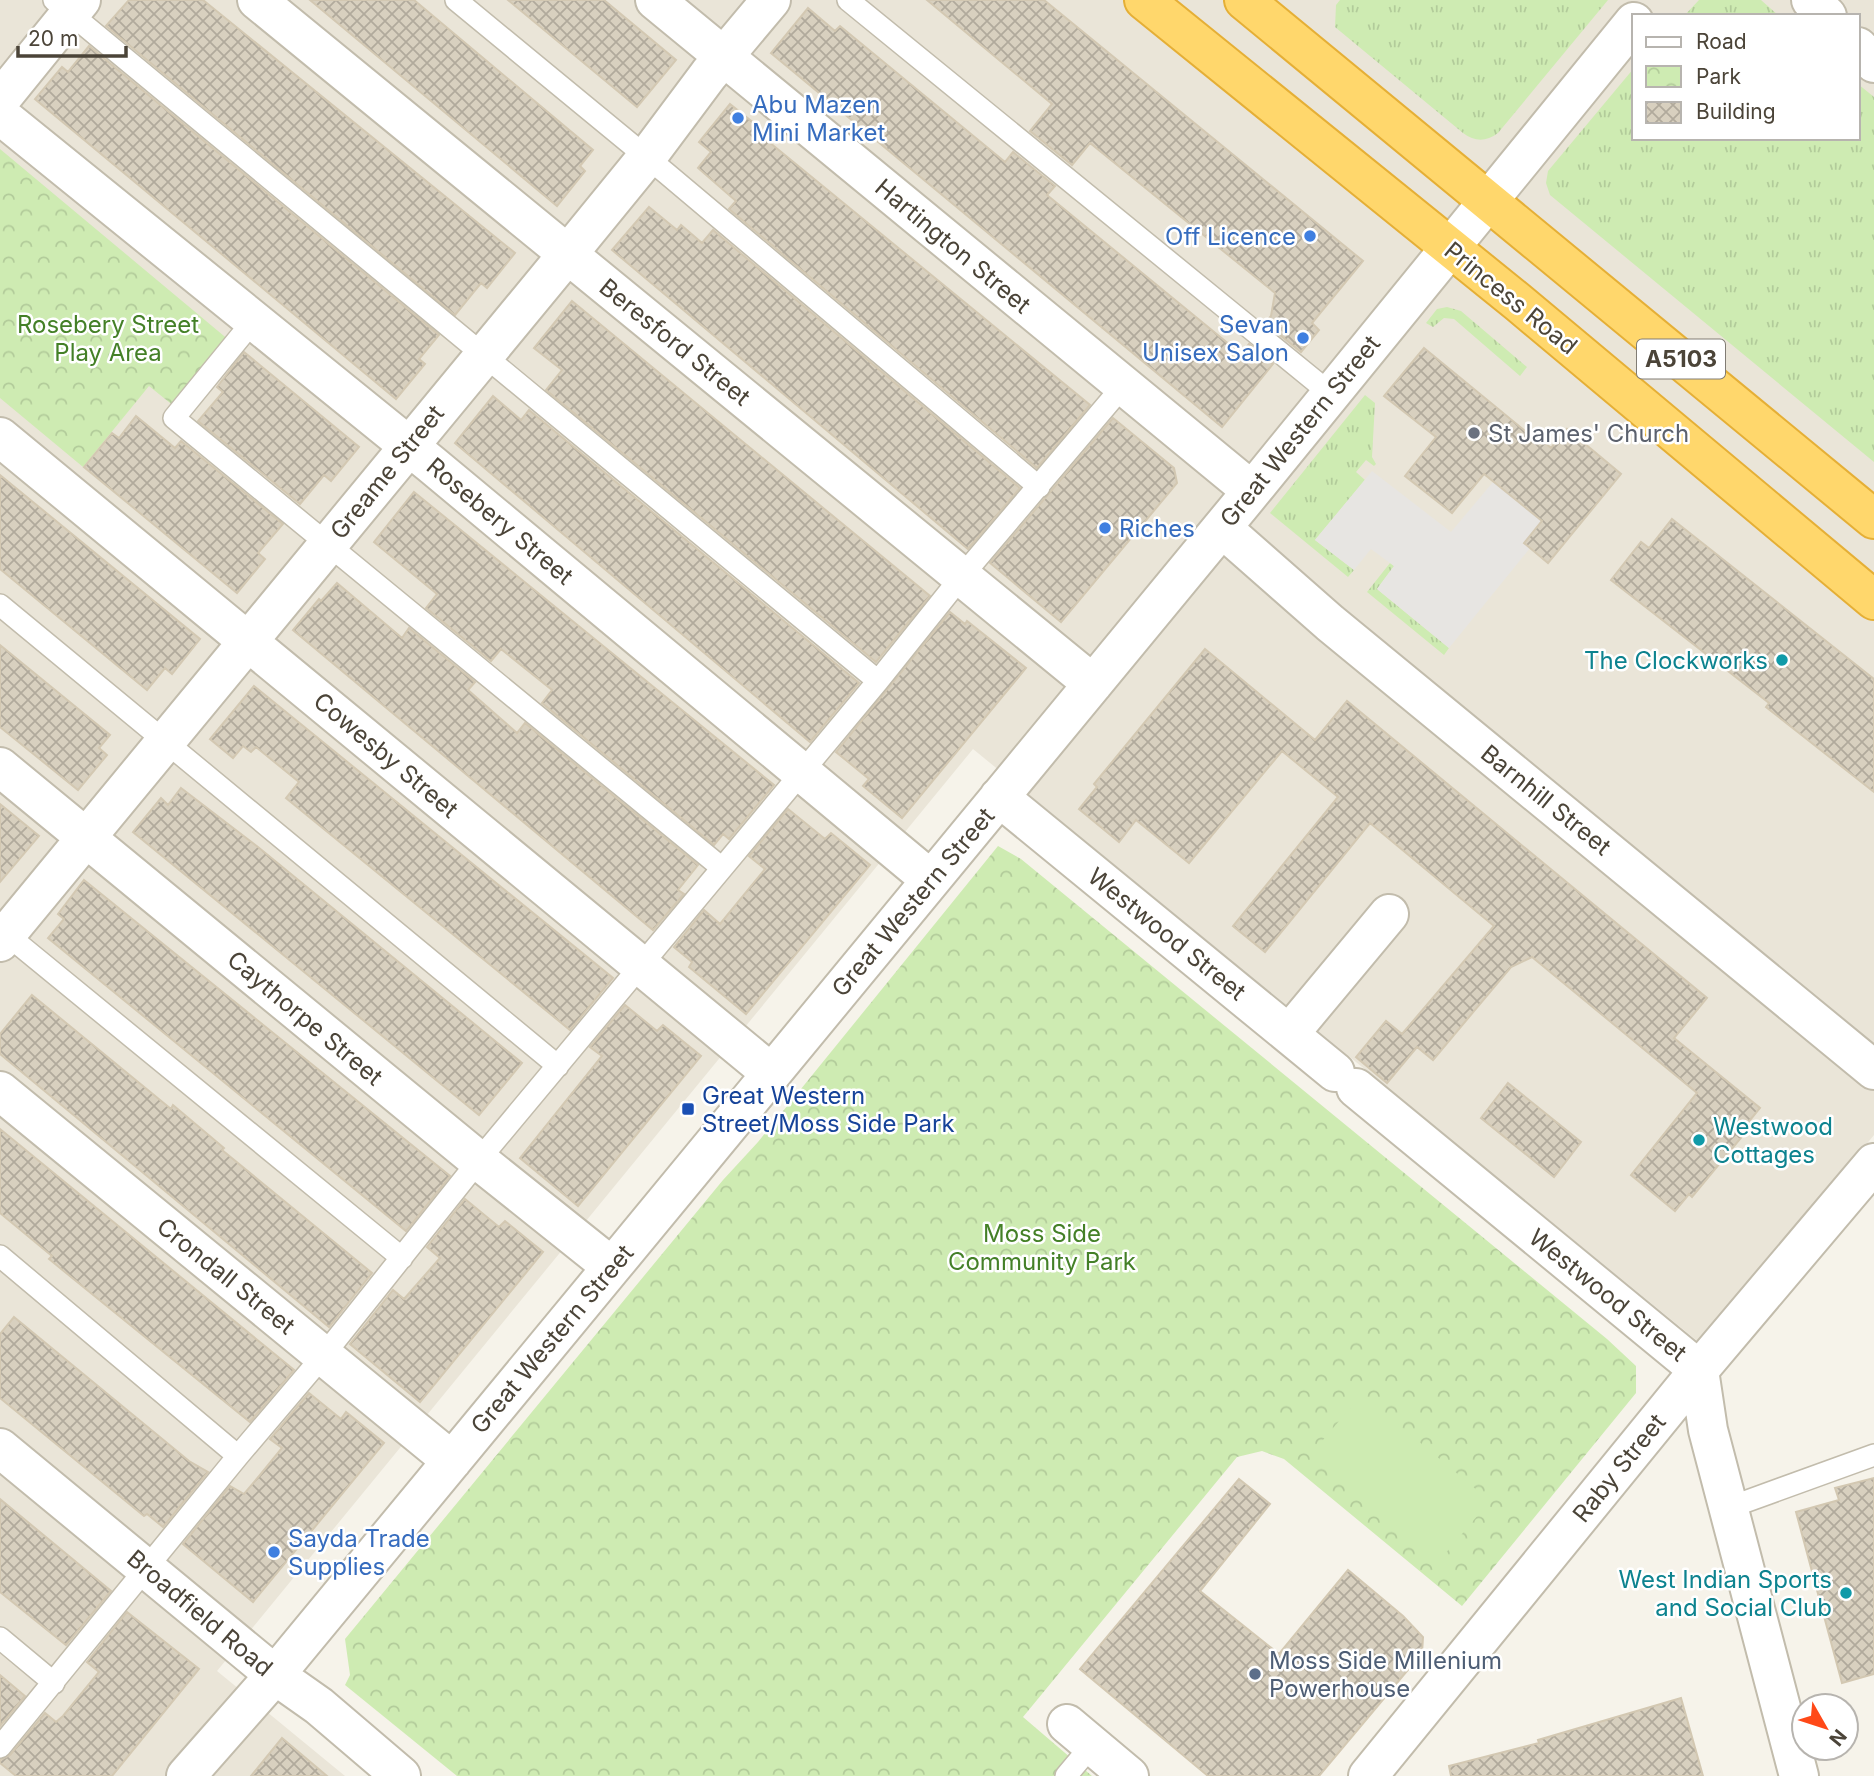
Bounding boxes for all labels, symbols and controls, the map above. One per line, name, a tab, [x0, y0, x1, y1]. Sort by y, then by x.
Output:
scale bar	[18, 14, 126, 58]
legend	[1632, 14, 1860, 140]
text: 20 m	[28, 26, 78, 51]
text: Road	[1696, 29, 1747, 54]
text: Park	[1696, 64, 1741, 89]
place label: Abu Mazen Mini Market	[752, 90, 885, 147]
text: Building	[1696, 99, 1776, 124]
marker: Abu Mazen Mini Market	[730, 110, 746, 126]
street label: Hartington Street	[869, 173, 1037, 320]
place label: Off Licence	[1165, 222, 1296, 251]
marker: Off Licence	[1302, 228, 1318, 244]
street label: Princess Road	[1439, 236, 1583, 360]
street label: Beresford Street	[594, 272, 756, 412]
park label: Rosebery Street Play Area	[17, 310, 199, 367]
place label: Sevan Unisex Salon	[1142, 310, 1289, 367]
street label: Great Western Street	[1214, 329, 1386, 532]
marker: Sevan Unisex Salon	[1295, 330, 1311, 346]
road number: A5103	[1637, 340, 1725, 378]
street label: Greame Street	[324, 399, 450, 545]
place label: St James' Church	[1488, 419, 1689, 448]
marker: St James' Church	[1466, 425, 1482, 441]
street label: Rosebery Street	[421, 451, 579, 591]
place label: Riches	[1119, 514, 1195, 543]
marker: Riches	[1097, 520, 1113, 536]
place label: The Clockworks	[1584, 646, 1768, 675]
marker: The Clockworks	[1774, 652, 1790, 668]
street label: Cowesby Street	[308, 686, 464, 824]
street label: Barnhill Street	[1475, 739, 1617, 861]
street label: Great Western Street	[826, 802, 1001, 1002]
street label: Westwood Street	[1082, 862, 1252, 1007]
street label: Caythorpe Street	[222, 945, 389, 1091]
place label: Great Western Street/Moss Side Park	[702, 1081, 955, 1138]
marker: Great Western Street/Moss Side Park	[680, 1101, 696, 1117]
place label: Westwood Cottages	[1713, 1112, 1833, 1169]
marker: Westwood Cottages	[1691, 1132, 1707, 1148]
street label: Crondall Street	[151, 1212, 301, 1341]
park label: Moss Side Community Park	[948, 1219, 1136, 1276]
street label: Westwood Street	[1523, 1223, 1693, 1368]
street label: Great Western Street	[465, 1239, 640, 1439]
street label: Raby Street	[1567, 1408, 1672, 1528]
place label: Sayda Trade Supplies	[288, 1524, 430, 1581]
street label: Broadfield Road	[121, 1544, 279, 1682]
marker: Sayda Trade Supplies	[266, 1544, 282, 1560]
place label: West Indian Sports and Social Club	[1619, 1565, 1832, 1622]
marker: West Indian Sports and Social Club	[1838, 1585, 1854, 1601]
place label: Moss Side Millenium Powerhouse	[1269, 1646, 1502, 1703]
marker: Moss Side Millenium Powerhouse	[1247, 1666, 1263, 1682]
north arrow	[1790, 1692, 1860, 1762]
text: N	[1824, 1725, 1851, 1750]

